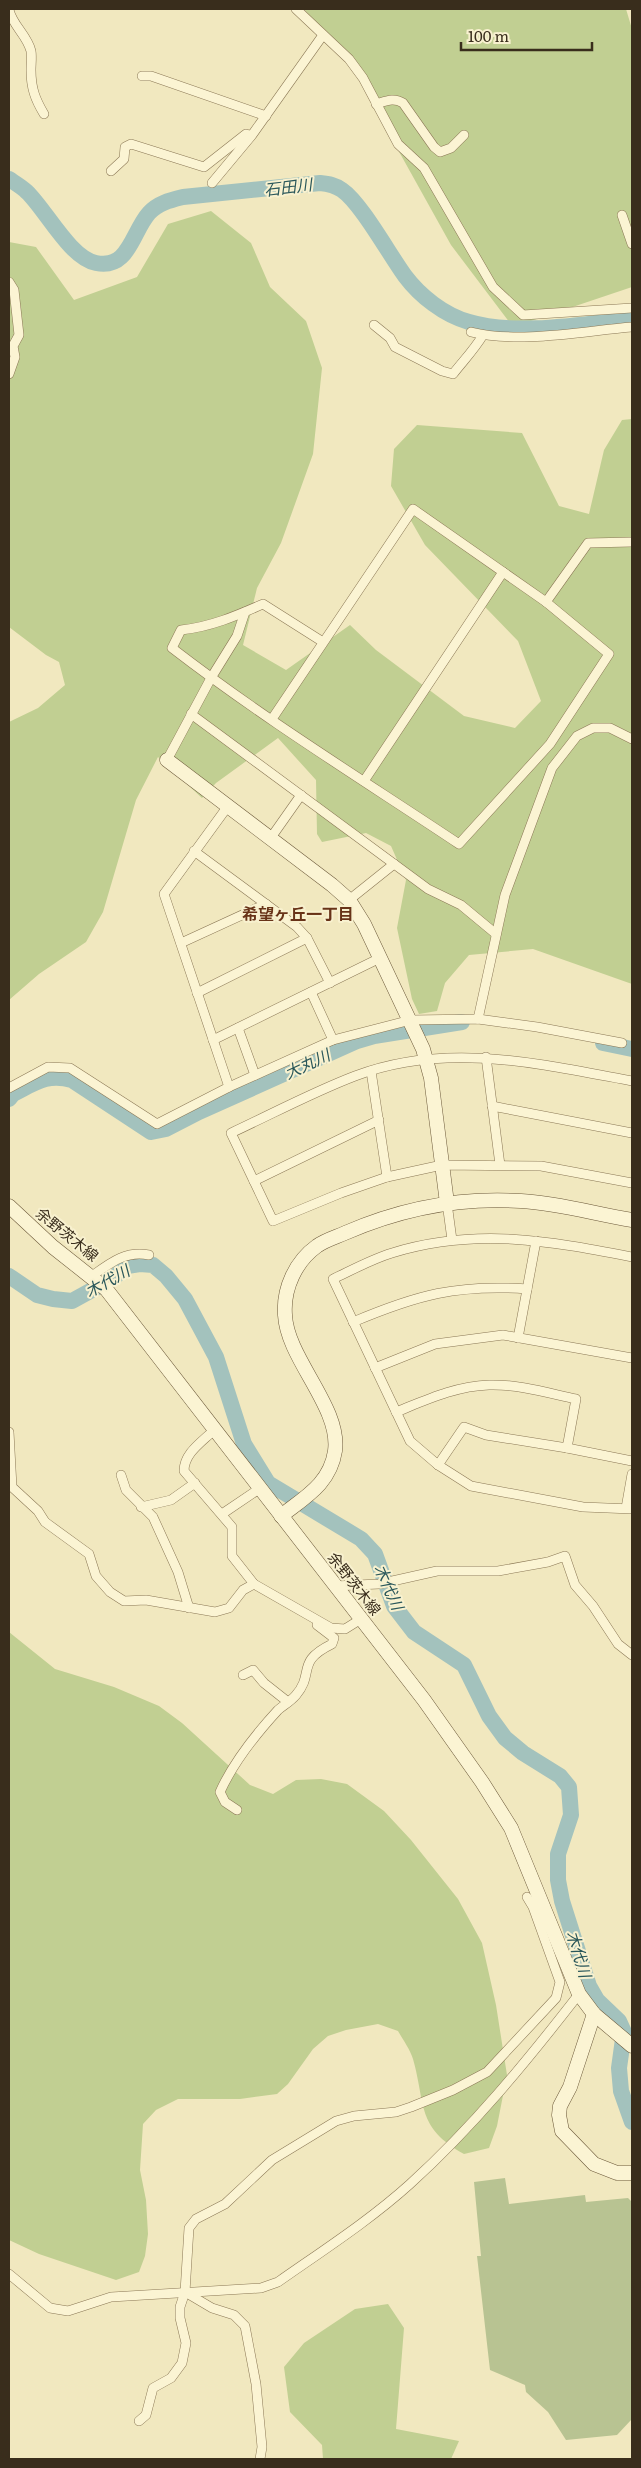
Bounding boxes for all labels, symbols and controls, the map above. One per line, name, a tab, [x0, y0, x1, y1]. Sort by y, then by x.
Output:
scale bar	[461, 20, 592, 52]
text: 100 m	[468, 24, 509, 47]
water label: 石田川	[263, 171, 315, 201]
district label: 希望ヶ丘一丁目	[242, 901, 354, 925]
water label: 大丸川	[280, 1041, 335, 1084]
street label: 余野茨木線	[32, 1201, 104, 1266]
water label: 木代川	[80, 1257, 135, 1302]
street label: 余野茨木線	[323, 1546, 387, 1620]
water label: 木代川	[369, 1560, 411, 1615]
water label: 木代川	[561, 1927, 599, 1982]

